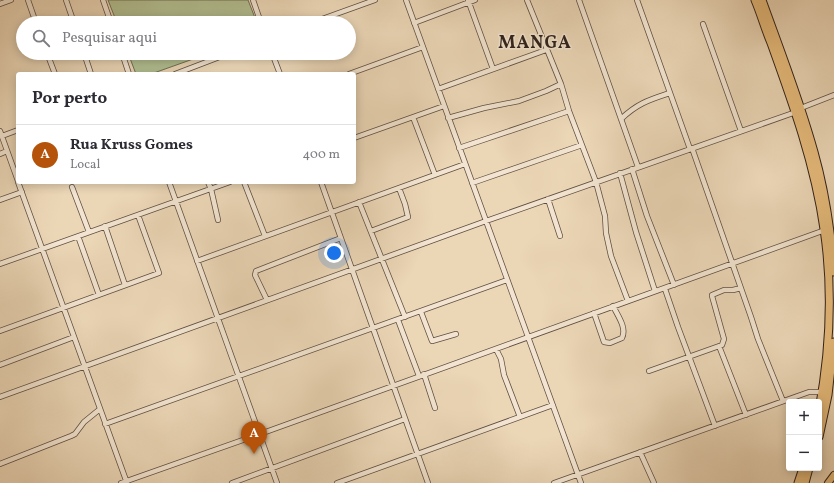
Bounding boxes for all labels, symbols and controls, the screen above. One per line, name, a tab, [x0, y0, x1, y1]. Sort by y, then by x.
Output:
search box	[16, 16, 356, 60]
icon: search	[30, 27, 52, 49]
text: Pesquisar aqui	[62, 28, 157, 49]
district label: MANGA	[498, 31, 572, 56]
text: Por perto	[32, 87, 107, 110]
text: Rua Kruss Gomes	[70, 135, 193, 156]
text: A	[40, 146, 50, 164]
text: 400 m	[303, 146, 340, 164]
text: Local	[70, 156, 100, 174]
your location	[324, 243, 344, 263]
map controls	[786, 399, 822, 471]
button: +	[786, 399, 822, 435]
pin: A	[241, 421, 267, 454]
button: −	[786, 435, 822, 471]

